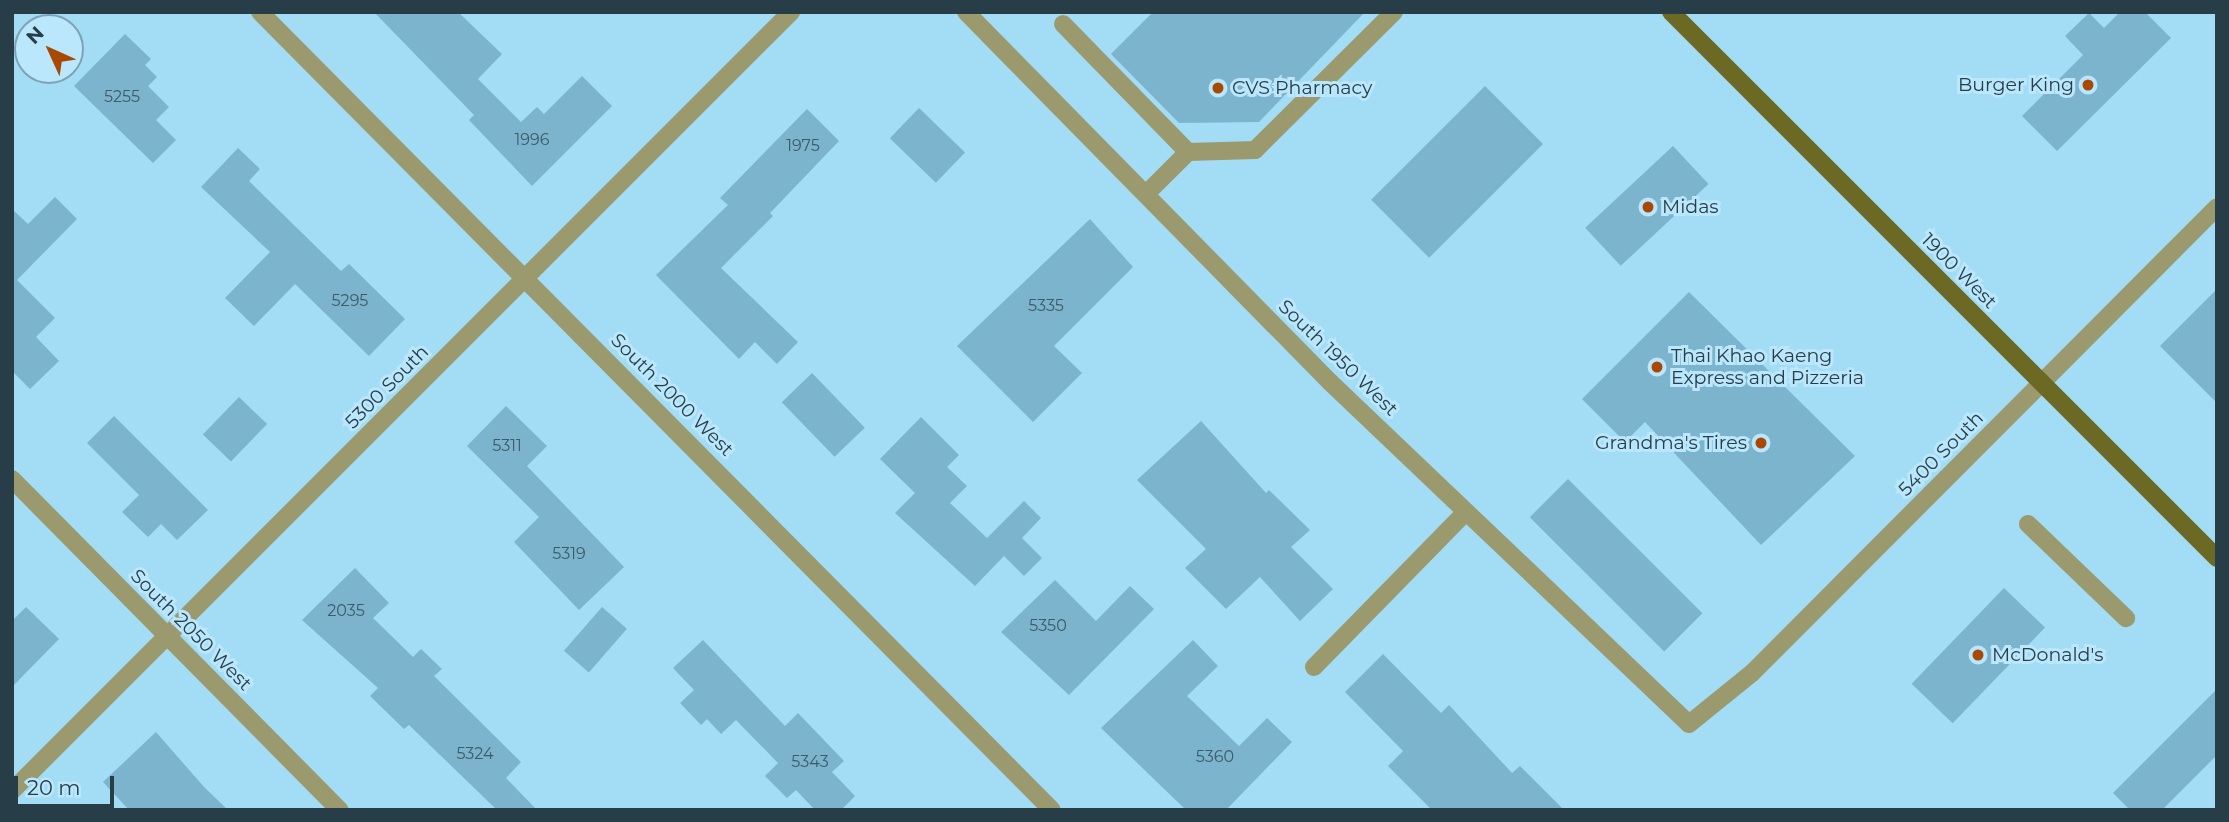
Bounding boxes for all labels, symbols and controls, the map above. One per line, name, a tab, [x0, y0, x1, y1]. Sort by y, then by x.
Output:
north arrow	[14, 14, 84, 84]
text: N	[22, 22, 49, 49]
place label: Burger King	[1958, 74, 2074, 96]
place label: CVS Pharmacy	[1232, 77, 1372, 99]
marker: Burger King	[2080, 77, 2096, 93]
marker: CVS Pharmacy	[1210, 80, 1226, 96]
house number: 5255	[104, 87, 140, 107]
house number: 1996	[514, 130, 550, 150]
house number: 1975	[786, 136, 820, 156]
place label: Midas	[1662, 196, 1719, 218]
marker: Midas	[1640, 199, 1656, 215]
street label: 1900 West	[1917, 229, 2001, 313]
house number: 5295	[332, 291, 368, 311]
street label: South 1950 West	[1274, 295, 1402, 421]
house number: 5335	[1028, 296, 1064, 316]
street label: South 2000 West	[606, 329, 738, 461]
street label: 5300 South	[341, 341, 433, 433]
place label: Thai Khao Kaeng Express and Pizzeria	[1671, 345, 1864, 389]
marker: Thai Khao Kaeng Express and Pizzeria	[1649, 359, 1665, 375]
street label: 5400 South	[1894, 407, 1988, 501]
place label: Grandma's Tires	[1595, 432, 1747, 454]
marker: Grandma's Tires	[1753, 435, 1769, 451]
house number: 5311	[492, 436, 522, 456]
house number: 5319	[552, 544, 586, 564]
street label: South 2050 West	[126, 565, 256, 695]
house number: 2035	[327, 601, 365, 621]
house number: 5350	[1029, 616, 1067, 636]
place label: McDonald's	[1992, 644, 2104, 666]
marker: McDonald's	[1970, 647, 1986, 663]
house number: 5324	[456, 744, 494, 764]
house number: 5360	[1196, 747, 1234, 767]
house number: 5343	[791, 752, 829, 772]
scale bar	[18, 762, 117, 806]
text: 20 m	[27, 775, 81, 800]

